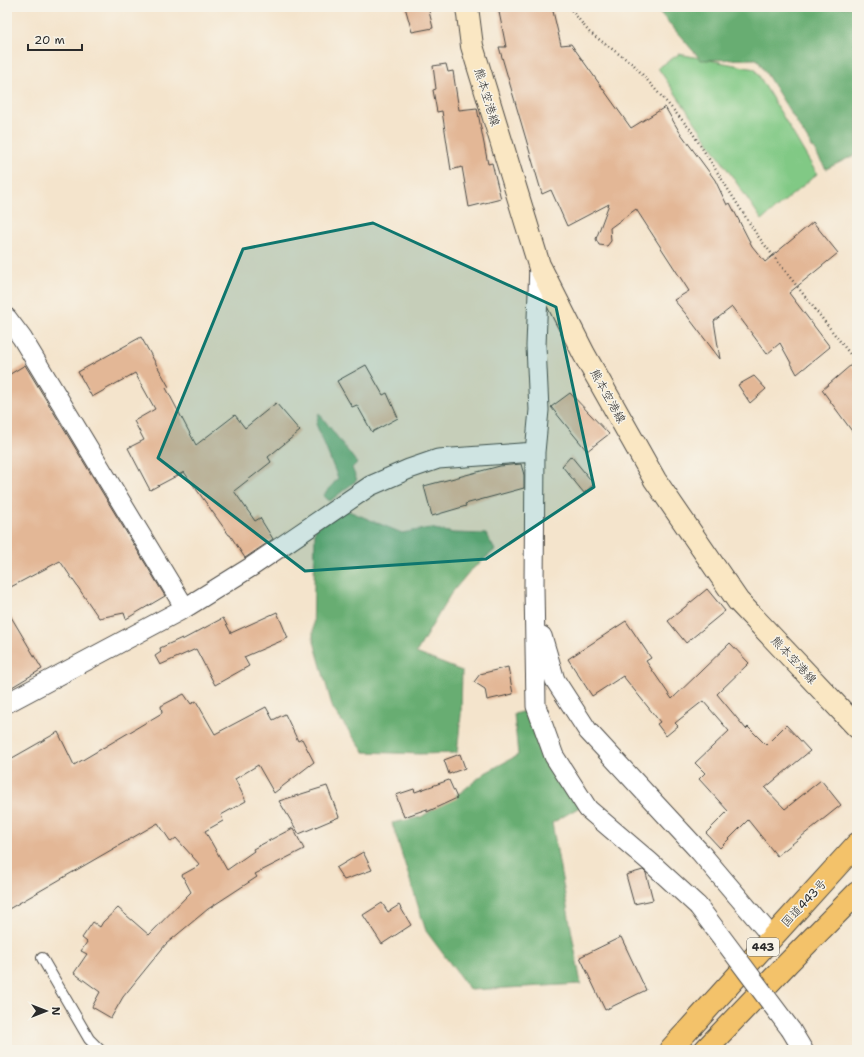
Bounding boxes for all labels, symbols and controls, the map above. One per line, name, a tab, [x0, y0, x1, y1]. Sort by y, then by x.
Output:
scale bar	[28, 26, 82, 52]
text: 20 m	[34, 32, 65, 48]
street label: 熊本空港線	[471, 66, 503, 128]
street label: 熊本空港線	[586, 366, 630, 426]
street label: 熊本空港線	[768, 633, 820, 687]
street label: 国道443号	[778, 876, 830, 930]
road number: 443	[747, 938, 779, 956]
north arrow	[26, 991, 66, 1031]
text: N	[48, 1007, 63, 1016]

